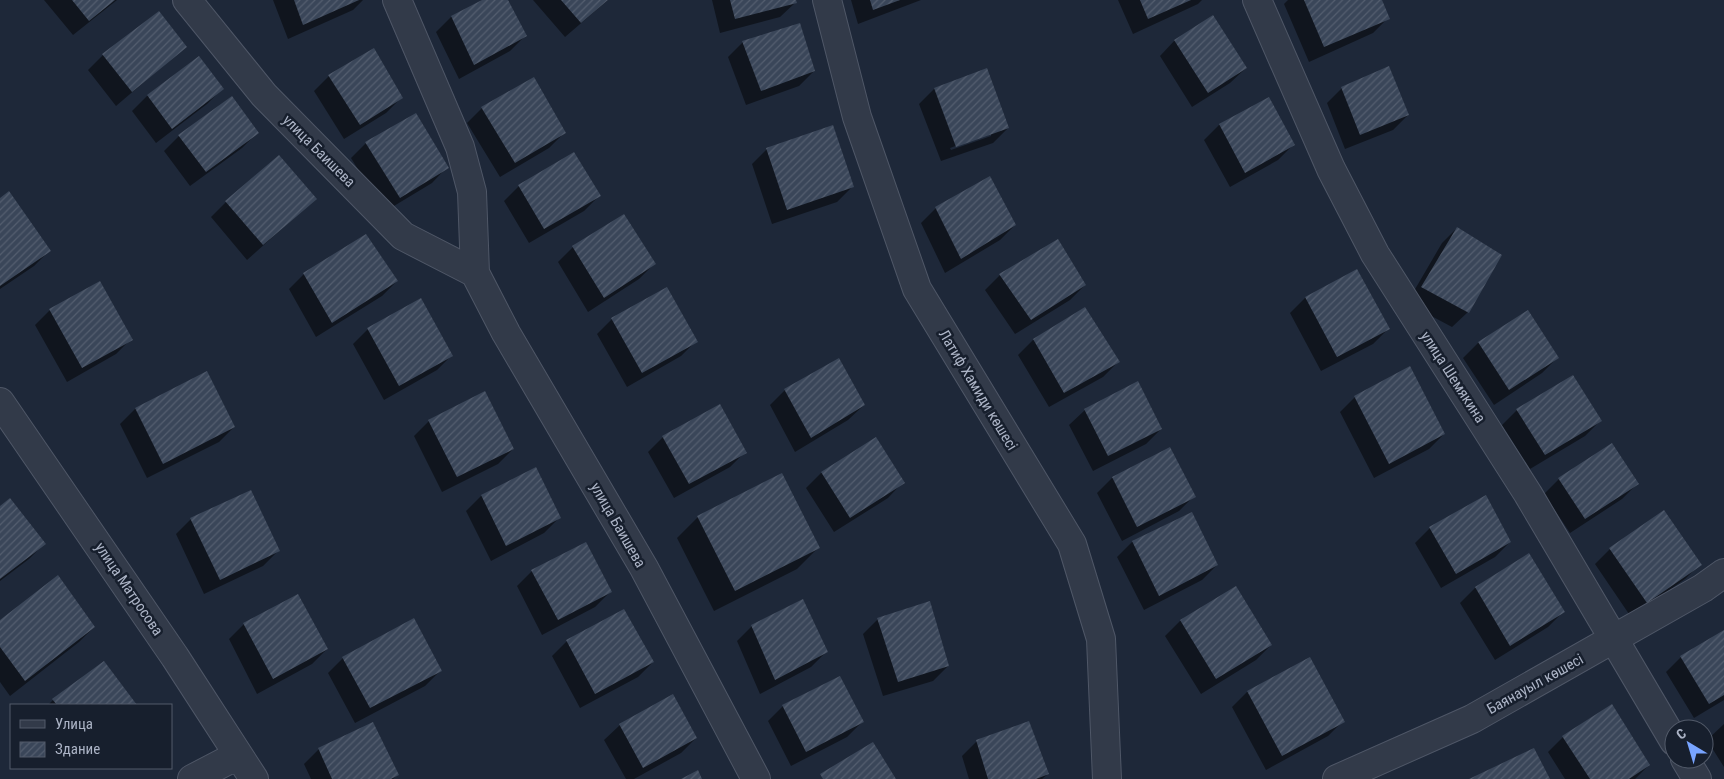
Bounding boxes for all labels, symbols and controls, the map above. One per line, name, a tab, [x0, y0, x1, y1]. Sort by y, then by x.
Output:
street label: улица Баишева	[279, 111, 359, 191]
street label: Латиф Хамиди көшесі	[935, 326, 1021, 454]
street label: улица Шемякина	[1417, 328, 1489, 426]
street label: улица Баишева	[586, 479, 650, 571]
street label: улица Матросова	[91, 539, 167, 639]
street label: Баянауыл көшесі	[1484, 650, 1586, 718]
legend	[10, 704, 172, 769]
text: Улица	[55, 715, 93, 733]
north arrow	[1664, 719, 1714, 769]
text: С	[1673, 725, 1689, 743]
text: Здание	[55, 740, 100, 758]

